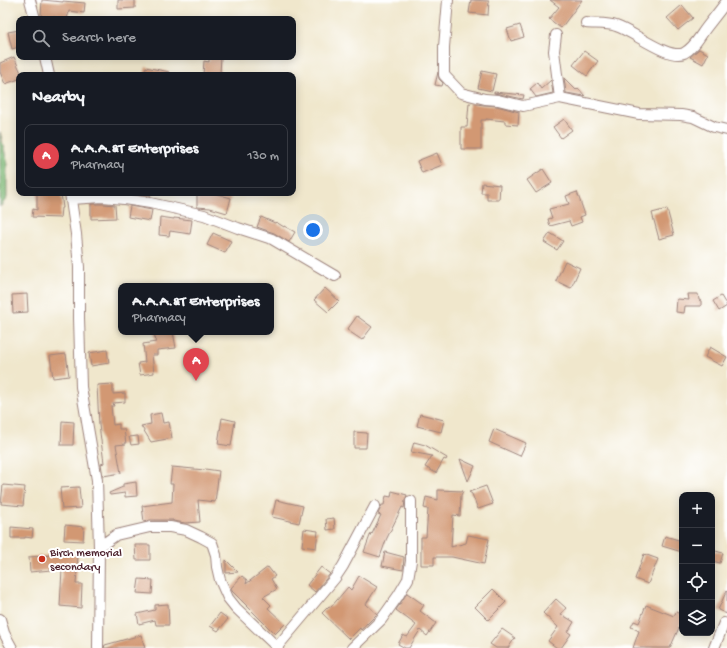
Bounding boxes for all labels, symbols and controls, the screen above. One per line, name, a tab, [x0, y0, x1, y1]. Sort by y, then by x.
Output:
search box	[16, 16, 296, 60]
icon: search	[30, 27, 52, 49]
text: Search here	[62, 29, 136, 47]
text: Nearby	[32, 88, 85, 108]
text: A.A.A.&T Enterprises	[71, 140, 198, 158]
text: A	[42, 149, 50, 164]
text: 130 m	[247, 149, 279, 164]
text: Pharmacy	[71, 158, 124, 173]
your location	[303, 220, 323, 240]
popup	[118, 283, 274, 335]
text: A.A.A.&T Enterprises	[132, 293, 260, 311]
text: Pharmacy	[132, 311, 186, 326]
pin: A	[183, 348, 209, 381]
map controls	[679, 492, 715, 636]
button: +	[679, 492, 715, 528]
button: −	[679, 528, 715, 564]
place label: Birch memorial secondary	[49, 547, 122, 575]
marker: Birch memorial secondary	[37, 554, 47, 564]
button: locate	[679, 564, 715, 600]
button: layers	[679, 600, 715, 636]

